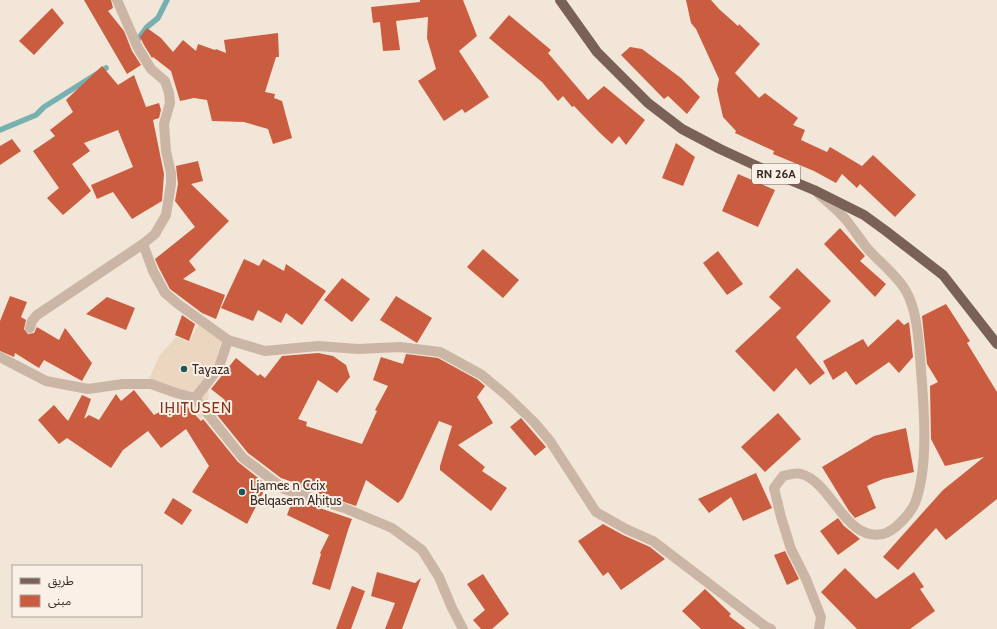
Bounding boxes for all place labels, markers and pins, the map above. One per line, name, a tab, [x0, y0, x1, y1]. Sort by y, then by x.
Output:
place label: Taɣaza	[192, 361, 230, 377]
marker: Taɣaza	[179, 364, 189, 374]
place label: Ljameɛ n Ccix Belqasem Aḥiṭus	[250, 477, 342, 508]
marker: Ljameɛ n Ccix Belqasem Aḥiṭus	[237, 487, 247, 497]

